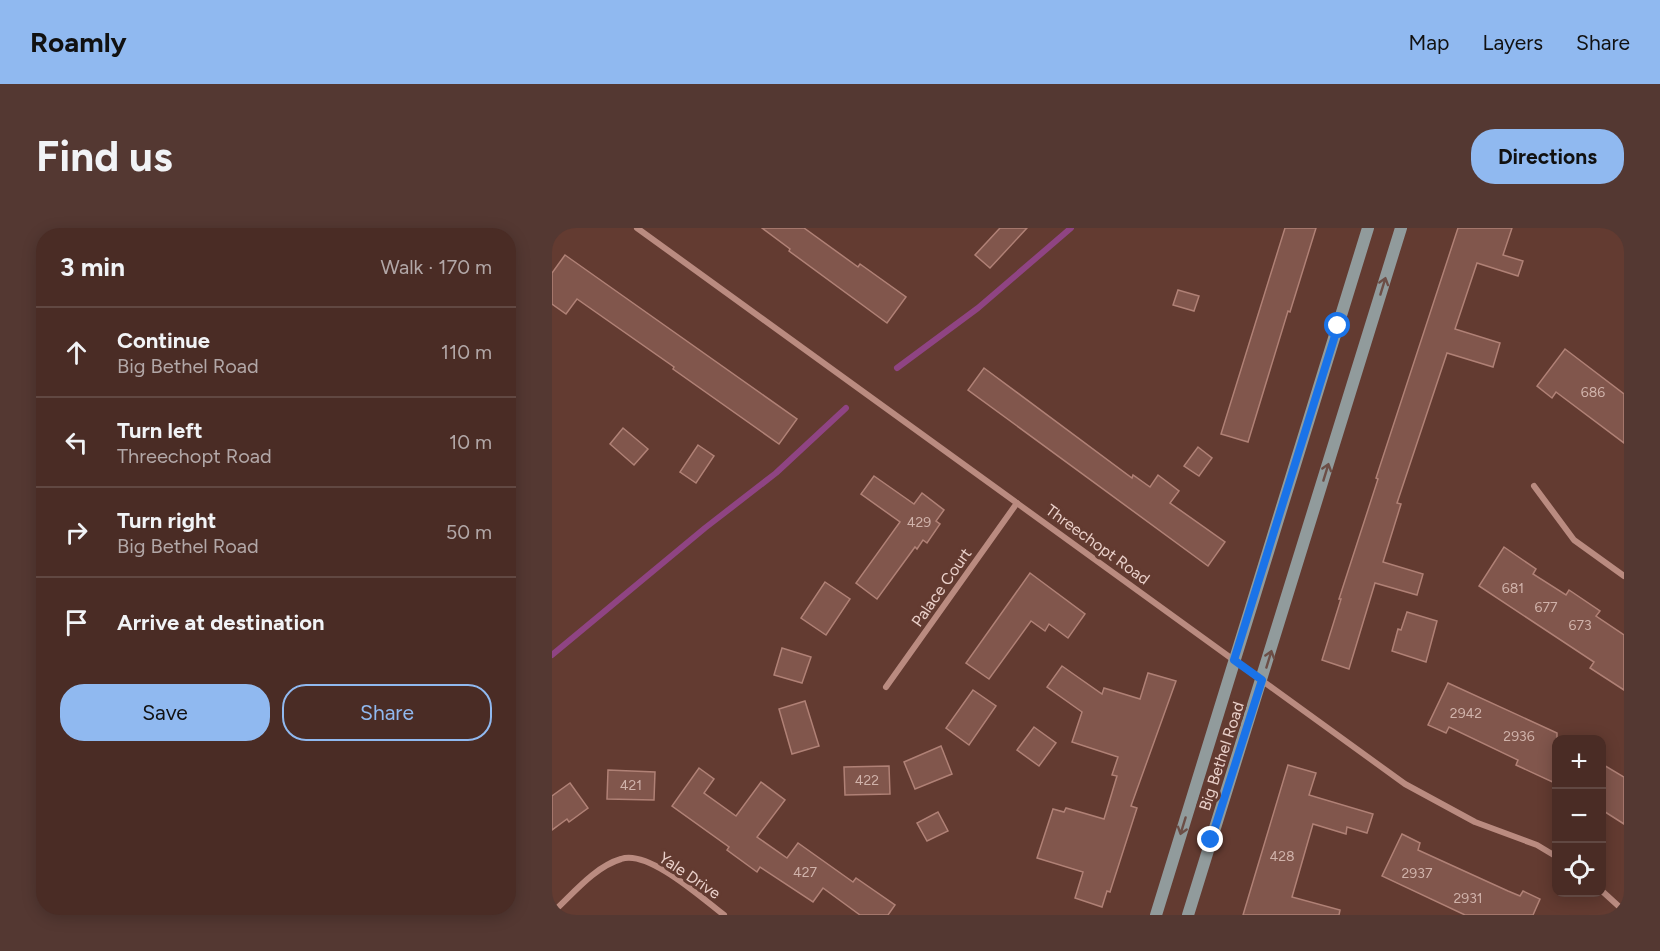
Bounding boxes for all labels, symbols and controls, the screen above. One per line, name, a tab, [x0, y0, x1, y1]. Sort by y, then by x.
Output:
text: Roamly	[30, 25, 127, 59]
text: Map	[1409, 30, 1449, 55]
text: Layers	[1482, 30, 1543, 55]
text: Share	[1576, 30, 1630, 55]
button: Directions	[1471, 129, 1624, 184]
text: Find us	[36, 131, 173, 182]
text: 3 min	[60, 251, 125, 283]
text: Walk · 170 m	[381, 255, 492, 279]
one-way arrow	[1378, 277, 1389, 296]
route start	[1324, 312, 1350, 338]
text: Continue	[117, 327, 210, 354]
icon: ahead	[60, 336, 93, 369]
text: 110 m	[441, 340, 492, 364]
text: Big Bethel Road	[117, 354, 259, 378]
house number: 686	[1581, 384, 1605, 401]
text: Turn left	[117, 417, 203, 444]
icon: left	[60, 426, 93, 459]
text: 10 m	[449, 430, 492, 454]
text: Threechopt Road	[117, 444, 272, 468]
one-way arrow	[1321, 463, 1332, 482]
street label: Threechopt Road	[1042, 500, 1153, 588]
text: Turn right	[117, 507, 216, 534]
house number: 429	[907, 514, 931, 531]
icon: right	[60, 516, 93, 549]
text: 50 m	[446, 520, 492, 544]
text: Big Bethel Road	[117, 534, 259, 558]
street label: Palace Court	[907, 544, 975, 630]
house number: 681	[1502, 580, 1524, 597]
house number: 677	[1535, 599, 1558, 616]
icon: arrive	[60, 606, 93, 639]
text: Arrive at destination	[117, 609, 325, 636]
house number: 673	[1568, 617, 1592, 634]
one-way arrow	[1264, 650, 1275, 669]
button: Save	[60, 684, 270, 741]
button: Share	[282, 684, 492, 741]
street label: Big Bethel Road	[1195, 699, 1248, 813]
house number: 2942	[1450, 705, 1482, 722]
house number: 2936	[1503, 728, 1535, 745]
map controls	[1552, 735, 1606, 897]
button: +	[1552, 735, 1606, 789]
house number: 422	[855, 772, 879, 789]
house number: 421	[620, 777, 642, 794]
button: −	[1552, 789, 1606, 843]
one-way arrow	[1177, 816, 1188, 835]
route end	[1197, 826, 1223, 852]
button: locate	[1552, 843, 1606, 897]
street label: Yale Drive	[655, 848, 724, 903]
house number: 428	[1269, 848, 1295, 865]
house number: 427	[793, 864, 817, 881]
house number: 2937	[1402, 865, 1433, 882]
house number: 2931	[1453, 890, 1483, 907]

